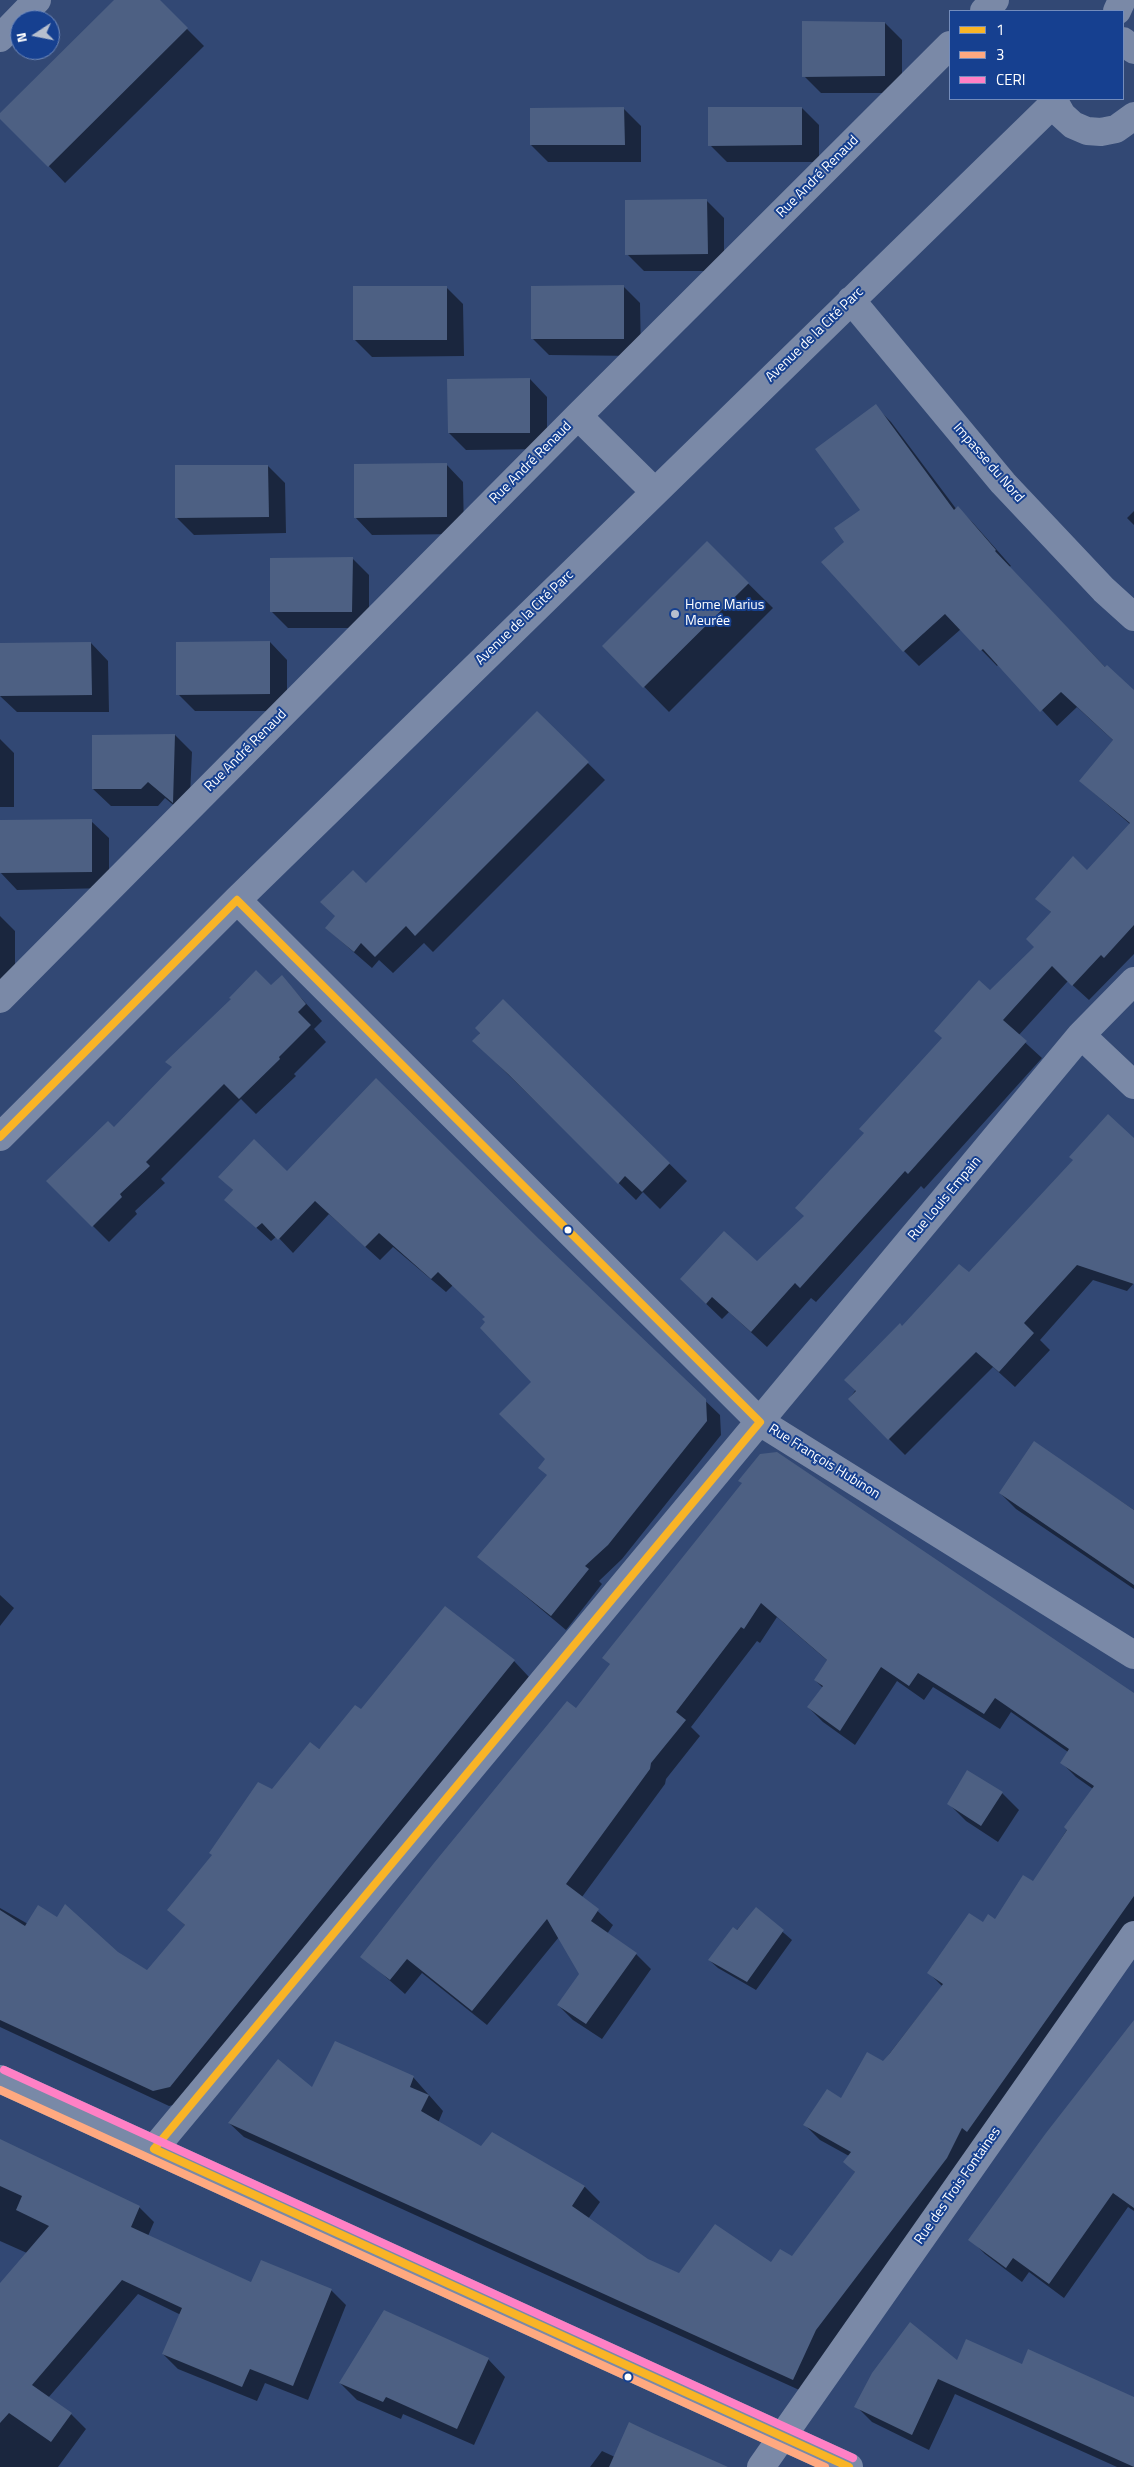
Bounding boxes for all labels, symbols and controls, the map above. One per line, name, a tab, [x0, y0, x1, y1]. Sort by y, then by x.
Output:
north arrow	[10, 10, 60, 60]
legend	[949, 10, 1124, 100]
text: 1	[996, 18, 1004, 41]
text: N	[10, 31, 32, 45]
text: 3	[996, 43, 1004, 66]
text: CERI	[996, 68, 1025, 91]
street label: Rue André Renaud	[773, 132, 863, 222]
street label: Avenue de la Cité Parc	[763, 284, 867, 386]
street label: Rue André Renaud	[486, 418, 576, 508]
street label: Impasse du Nord	[949, 420, 1027, 506]
street label: Avenue de la Cité Parc	[473, 567, 577, 669]
place label: Home Marius Meurée	[685, 598, 764, 630]
marker: Home Marius Meurée	[669, 608, 681, 620]
street label: Rue André Renaud	[201, 706, 291, 796]
street label: Rue Louis Empain	[905, 1153, 985, 1245]
unlabelled marker	[563, 1225, 573, 1235]
street label: Rue François Hubinon	[765, 1421, 883, 1503]
street label: Rue des Trois Fontaines	[911, 2124, 1005, 2248]
unlabelled marker	[623, 2372, 633, 2382]

